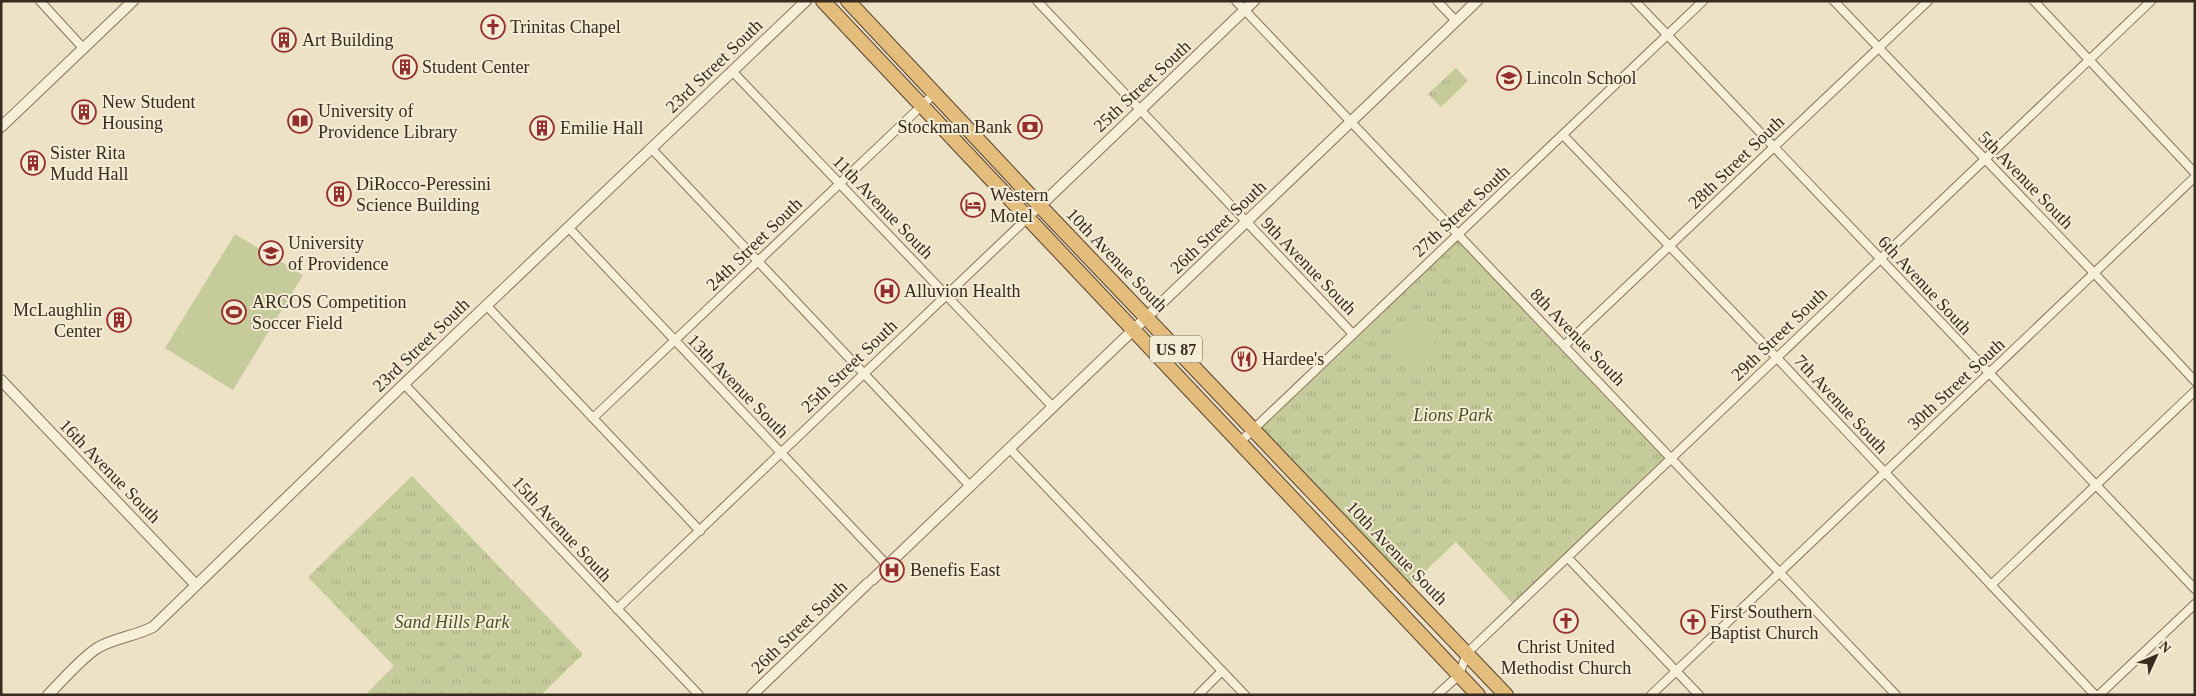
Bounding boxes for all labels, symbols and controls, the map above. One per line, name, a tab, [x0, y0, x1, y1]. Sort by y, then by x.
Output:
church icon: Trinitas Chapel	[480, 14, 506, 40]
street label: 23rd Street South	[662, 15, 766, 117]
place label: Trinitas Chapel	[510, 17, 621, 37]
building icon: Art Building	[271, 27, 297, 53]
place label: Art Building	[302, 30, 394, 50]
street label: 25th Street South	[1089, 36, 1195, 136]
building icon: Student Center	[392, 54, 418, 80]
place label: Student Center	[422, 57, 529, 77]
school or university icon: Lincoln School	[1496, 65, 1522, 91]
place label: Lincoln School	[1526, 68, 1637, 88]
place label: New Student Housing	[102, 92, 196, 133]
building icon: New Student Housing	[71, 99, 97, 125]
place label: University of Providence Library	[318, 101, 457, 142]
library icon: University of Providence Library	[287, 108, 313, 134]
street label: 28th Street South	[1684, 111, 1788, 213]
bank icon: Stockman Bank	[1017, 114, 1043, 140]
building icon: Emilie Hall	[529, 115, 555, 141]
place label: Stockman Bank	[898, 117, 1012, 137]
place label: Emilie Hall	[560, 118, 643, 138]
street label: 5th Avenue South	[1974, 127, 2078, 233]
place label: Sister Rita Mudd Hall	[50, 143, 129, 184]
building icon: Sister Rita Mudd Hall	[20, 150, 46, 176]
street label: 11th Avenue South	[829, 151, 937, 263]
street label: 27th Street South	[1408, 161, 1514, 261]
place label: DiRocco-Peressini Science Building	[356, 174, 491, 215]
street label: 26th Street South	[1166, 176, 1270, 278]
building icon: DiRocco-Peressini Science Building	[326, 181, 352, 207]
place label: Western Motel	[990, 185, 1049, 226]
hotel icon: Western Motel	[960, 192, 986, 218]
street label: 24th Street South	[702, 193, 806, 295]
street label: 10th Avenue South	[1062, 204, 1172, 316]
street label: 9th Avenue South	[1257, 213, 1361, 319]
street label: 6th Avenue South	[1874, 231, 1976, 339]
place label: University of Providence	[288, 233, 388, 274]
school or university icon: University of Providence	[258, 240, 284, 266]
hospital icon: Alluvion Health	[874, 278, 900, 304]
place label: Alluvion Health	[904, 281, 1020, 301]
street label: 29th Street South	[1727, 283, 1831, 385]
street label: 8th Avenue South	[1526, 284, 1630, 390]
place label: ARCOS Competition Soccer Field	[252, 292, 407, 333]
street label: 23rd Street South	[369, 294, 473, 396]
sports icon: ARCOS Competition Soccer Field	[221, 299, 247, 325]
place label: McLaughlin Center	[13, 300, 102, 341]
building icon: McLaughlin Center	[106, 307, 132, 333]
street label: 25th Street South	[797, 315, 901, 417]
street label: 13th Avenue South	[683, 330, 793, 442]
street label: 30th Street South	[1903, 334, 2009, 434]
road number: US 87	[1150, 336, 1202, 362]
restaurant icon: Hardee's	[1231, 346, 1257, 372]
place label: Hardee's	[1262, 349, 1324, 369]
street label: 7th Avenue South	[1790, 350, 1892, 458]
park label: Lions Park	[1412, 405, 1494, 425]
street label: 16th Avenue South	[55, 415, 165, 527]
street label: 15th Avenue South	[508, 472, 616, 586]
street label: 10th Avenue South	[1342, 497, 1452, 609]
hospital icon: Benefis East	[879, 557, 905, 583]
place label: Benefis East	[910, 560, 1000, 580]
street label: 26th Street South	[747, 576, 851, 678]
place label: First Southern Baptist Church	[1710, 602, 1819, 643]
church icon: Christ United Methodist Church	[1553, 608, 1579, 634]
church icon: First Southern Baptist Church	[1680, 609, 1706, 635]
park label: Sand Hills Park	[395, 612, 511, 632]
north arrow	[2131, 631, 2181, 681]
place label: Christ United Methodist Church	[1501, 637, 1631, 678]
text: N	[2156, 638, 2174, 656]

